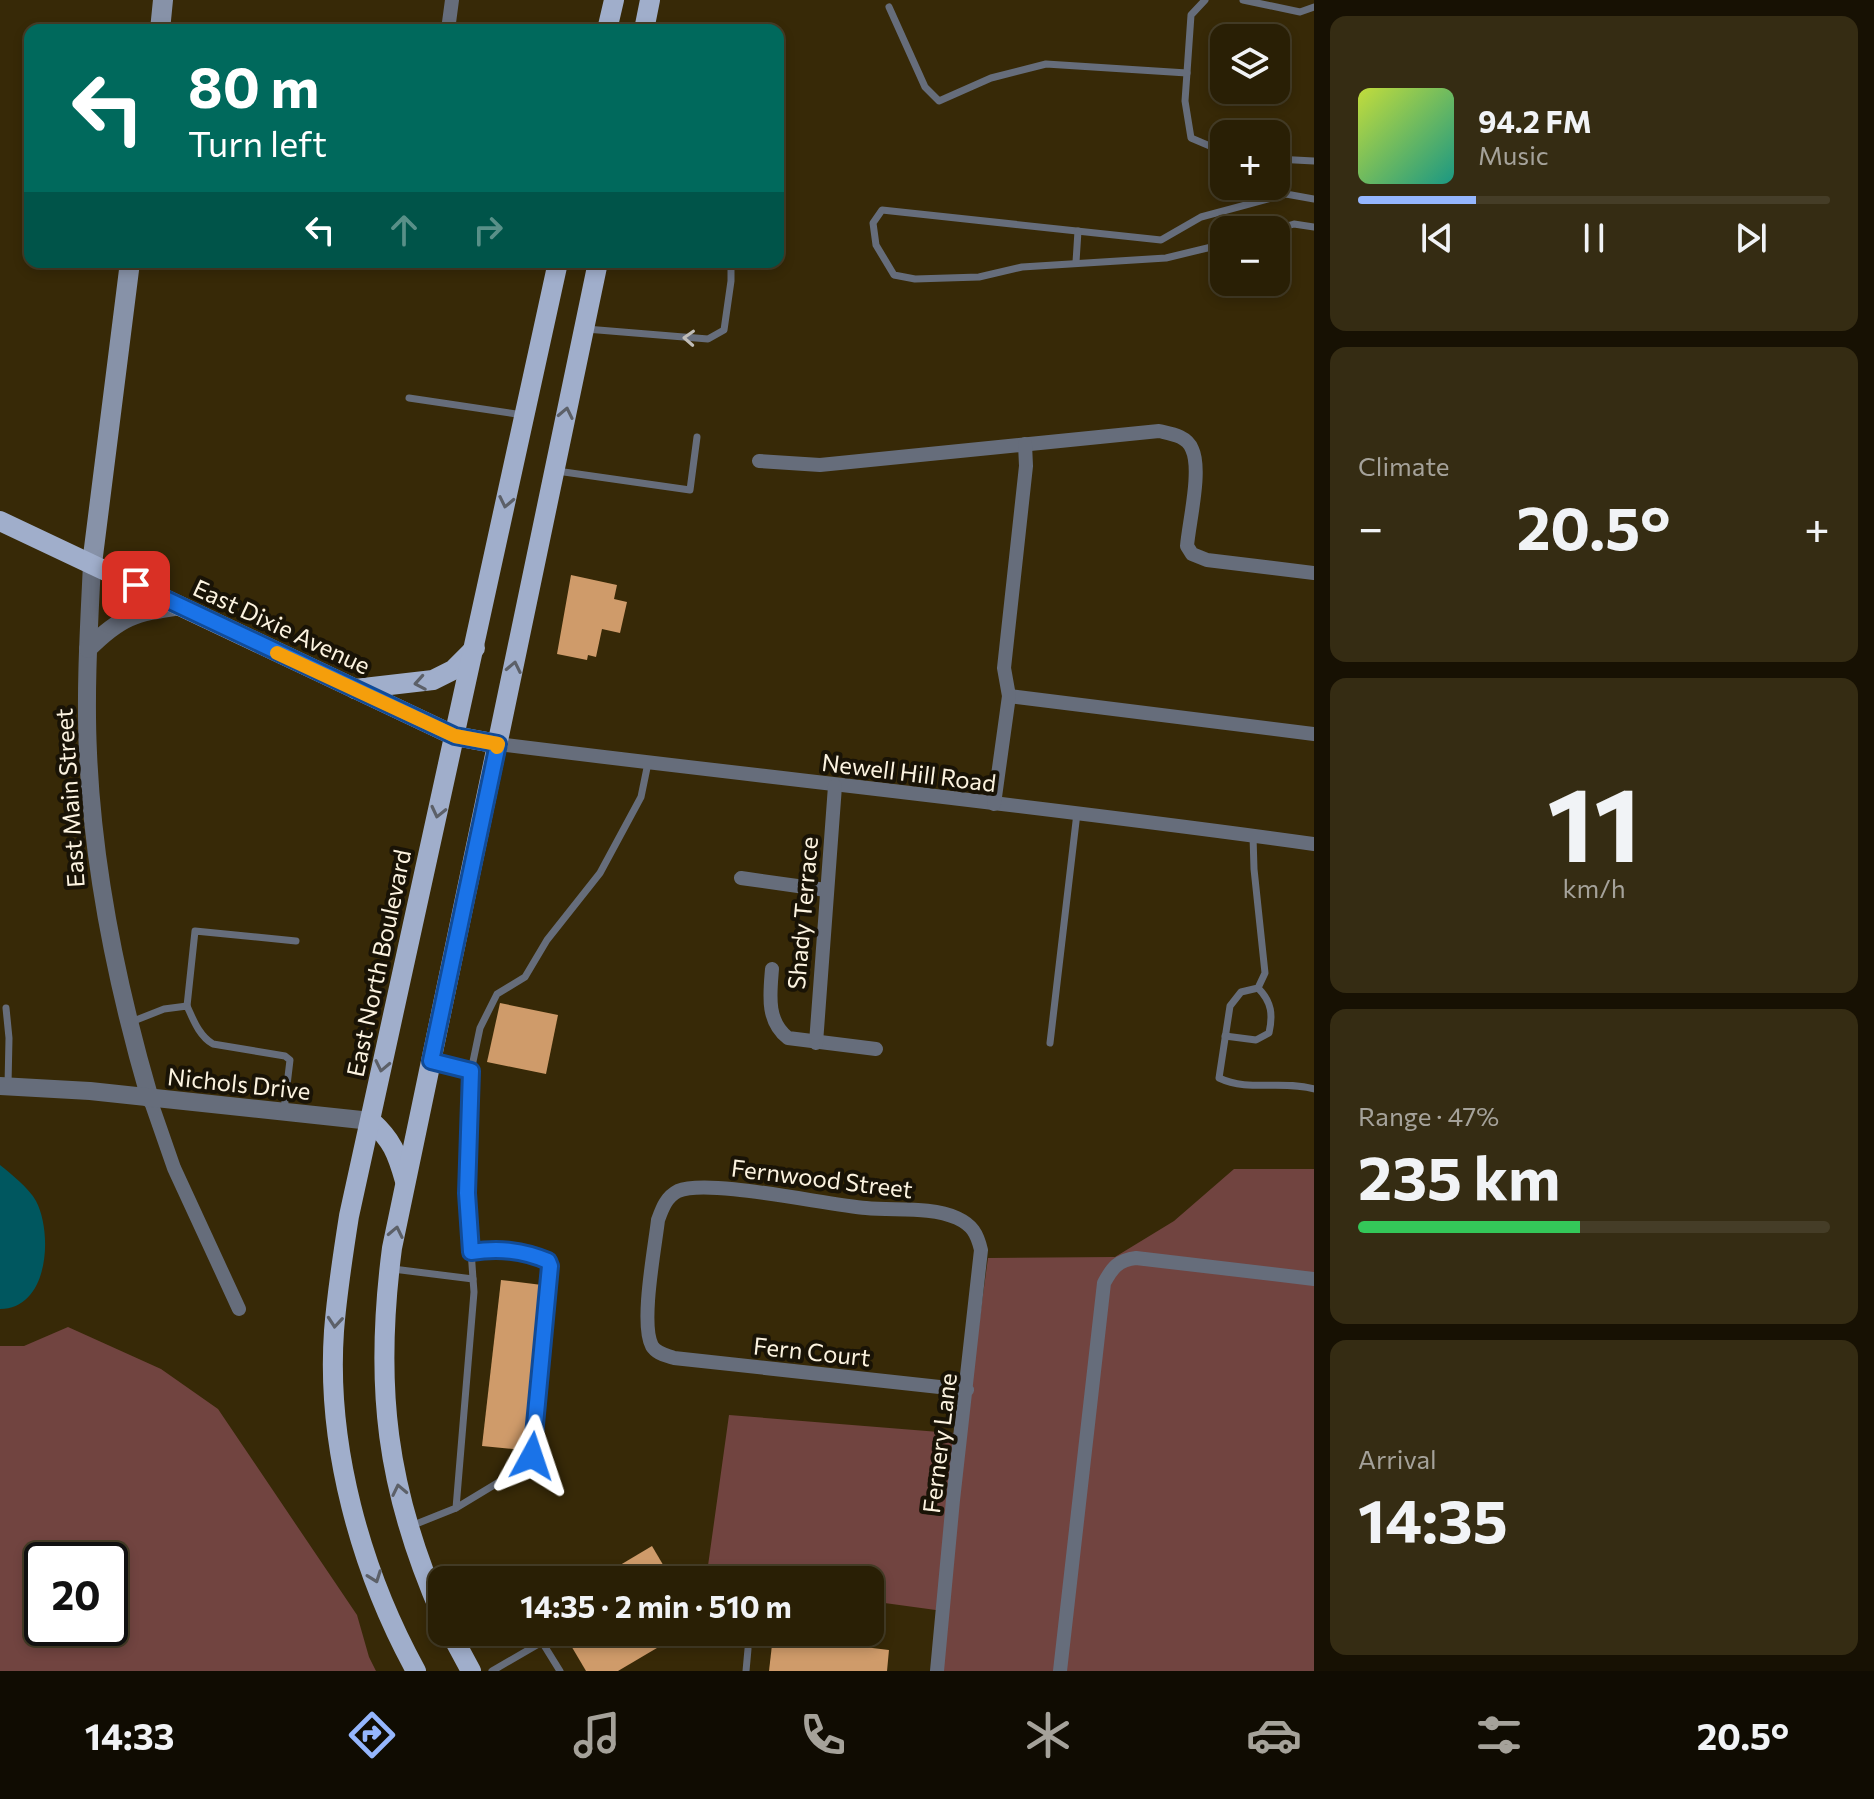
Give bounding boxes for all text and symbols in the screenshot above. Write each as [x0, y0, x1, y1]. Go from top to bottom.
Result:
map controls [1210, 24, 1290, 296]
button: layers [1210, 24, 1290, 104]
text: 80 m [188, 51, 319, 120]
icon: left [56, 56, 160, 160]
text: 94.2 FM [1478, 102, 1592, 139]
text: Turn left [188, 120, 327, 164]
button: + [1210, 120, 1290, 200]
text: Music [1478, 139, 1549, 170]
icon: left [298, 208, 342, 252]
icon: ahead [382, 208, 426, 252]
icon: right [466, 208, 510, 252]
button: − [1210, 216, 1290, 296]
icon: previous [1415, 216, 1459, 260]
icon: pause [1572, 216, 1616, 260]
icon: next [1729, 216, 1773, 260]
one-way arrow [682, 329, 695, 346]
one-way arrow [557, 406, 574, 420]
text: Climate [1358, 450, 1450, 481]
text: 20.5° [1517, 489, 1671, 562]
one-way arrow [498, 495, 515, 509]
text: − [1358, 499, 1383, 553]
text: + [1804, 499, 1830, 553]
pin [102, 551, 170, 619]
icon: arrive [114, 563, 158, 607]
street label: East Dixie Avenue [189, 572, 375, 680]
one-way arrow [505, 661, 522, 675]
one-way arrow [413, 673, 427, 690]
street label: East Main Street [48, 707, 90, 889]
street label: Newell Hill Road [820, 747, 998, 797]
text: 11 [1547, 756, 1641, 883]
one-way arrow [430, 805, 447, 819]
street label: Shady Terrace [781, 835, 823, 991]
street label: East North Boulevard [340, 847, 416, 1079]
text: km/h [1562, 872, 1626, 903]
one-way arrow [374, 1059, 391, 1073]
street label: Nichols Drive [166, 1061, 312, 1105]
text: Range · 47% [1358, 1100, 1499, 1131]
text: 235 km [1358, 1139, 1560, 1212]
street label: Fernwood Street [730, 1152, 915, 1204]
one-way arrow [386, 1225, 403, 1239]
one-way arrow [327, 1316, 344, 1329]
street label: Fern Court [752, 1330, 872, 1372]
street label: Fernery Lane [916, 1371, 962, 1515]
position arrow [490, 1414, 574, 1498]
text: Arrival [1358, 1443, 1437, 1474]
text: 14:35 [1358, 1482, 1508, 1555]
one-way arrow [391, 1483, 408, 1497]
speed limit sign: 20 [24, 1542, 128, 1646]
one-way arrow [365, 1569, 381, 1583]
text: 14:35 · 2 min · 510 m [520, 1587, 792, 1624]
icon: directions [344, 1707, 400, 1763]
icon: music [569, 1707, 625, 1763]
icon: phone [795, 1707, 851, 1763]
icon: climate [1020, 1707, 1076, 1763]
icon: car [1246, 1707, 1302, 1763]
icon: filters [1471, 1707, 1527, 1763]
text: 14:33 [85, 1713, 174, 1757]
text: 20.5° [1697, 1713, 1789, 1757]

